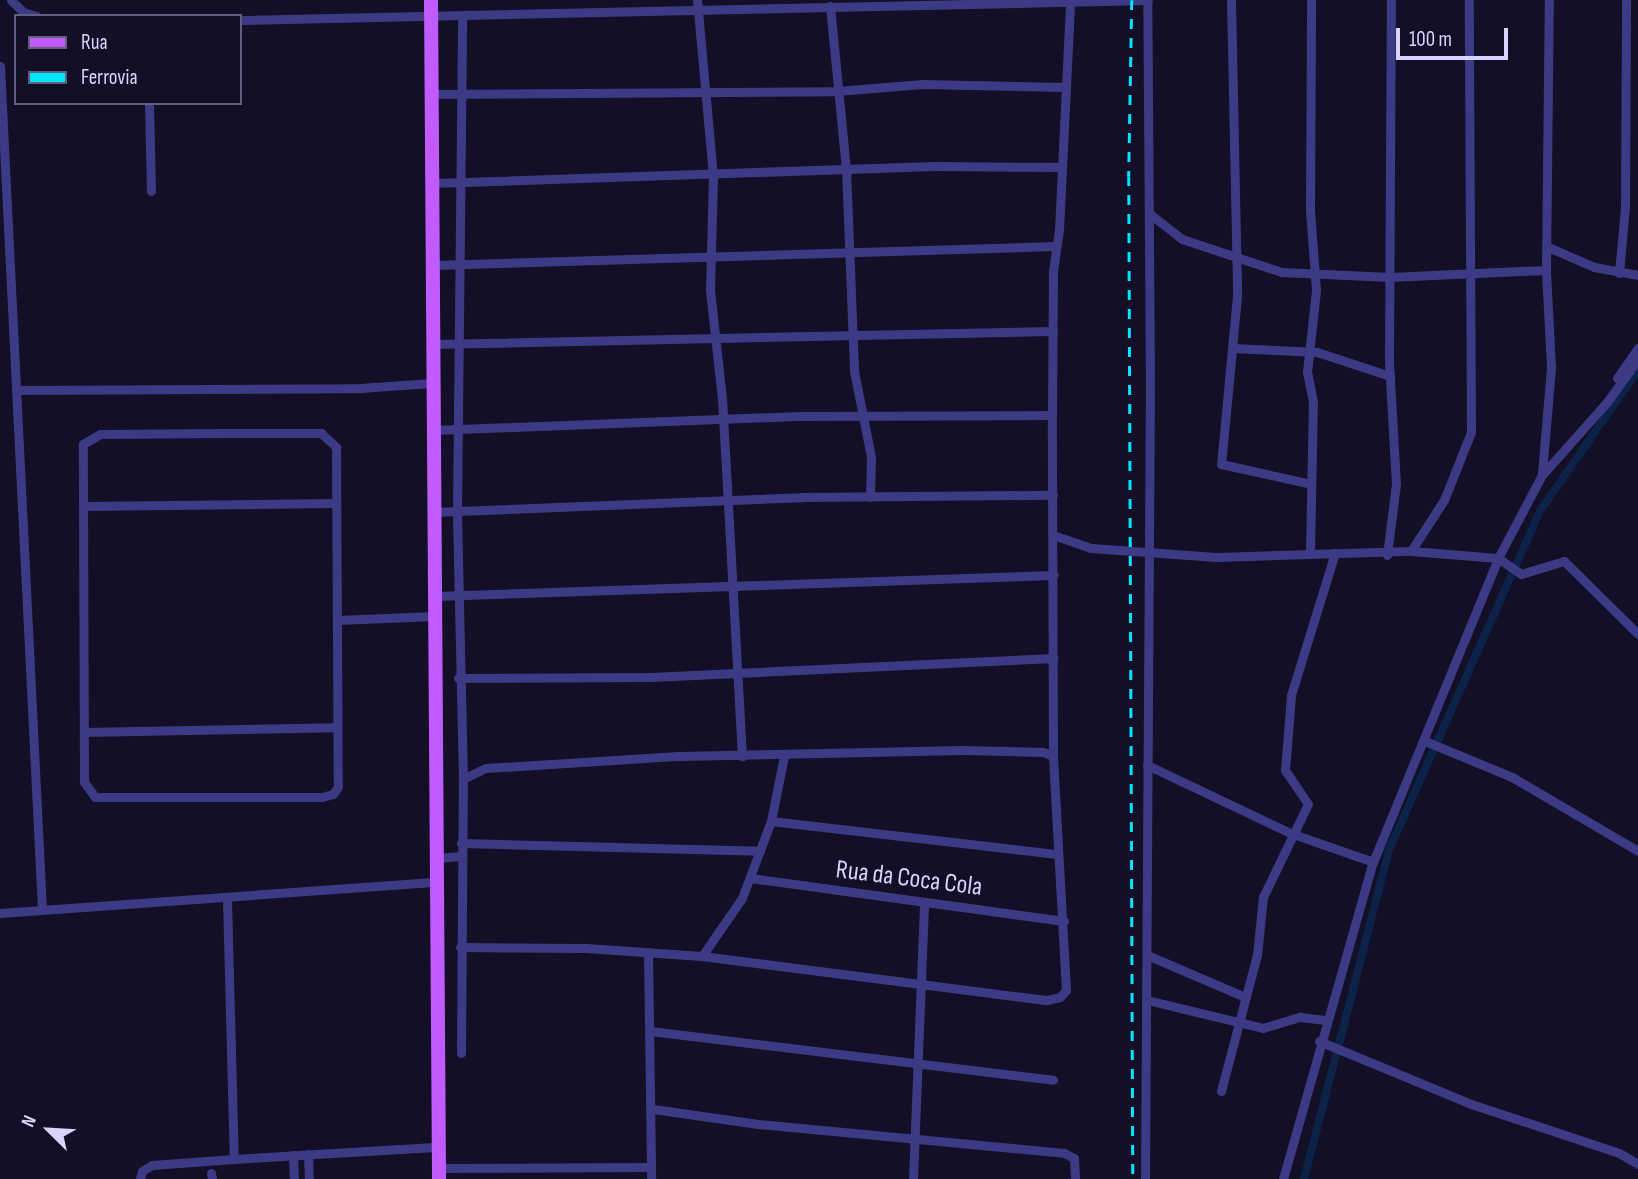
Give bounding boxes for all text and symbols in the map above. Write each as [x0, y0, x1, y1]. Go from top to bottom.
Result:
legend [14, 14, 242, 105]
scale bar [1400, 14, 1512, 58]
text: 100 m [1409, 27, 1452, 52]
text: Rua [81, 30, 108, 55]
text: Ferrovia [81, 65, 138, 90]
street label: Rua da Coca Cola [834, 855, 984, 903]
north arrow [14, 1095, 84, 1165]
text: N [17, 1112, 42, 1131]

